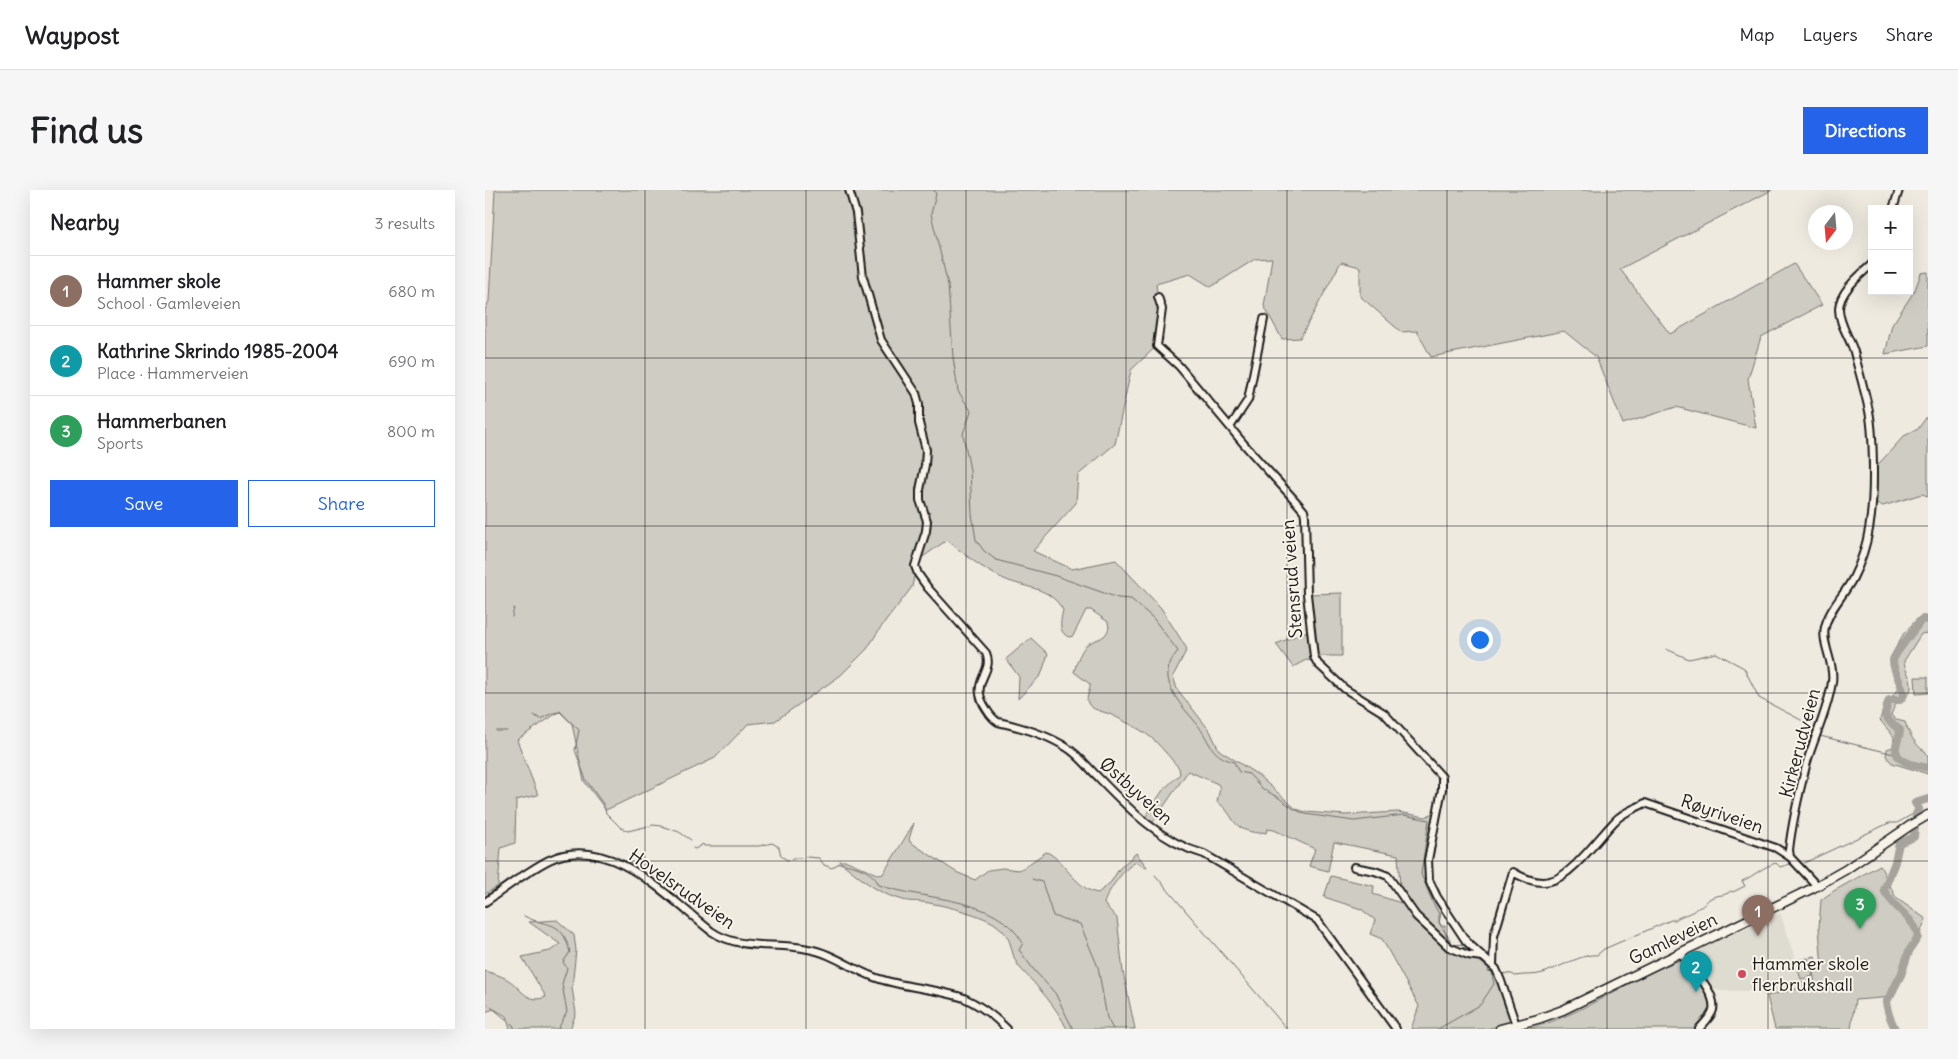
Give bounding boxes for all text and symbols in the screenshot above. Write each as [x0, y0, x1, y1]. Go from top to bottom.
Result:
text: Waypost [25, 20, 119, 50]
text: Map [1739, 23, 1774, 46]
text: Layers [1802, 23, 1858, 46]
text: Share [1886, 23, 1933, 46]
button: Directions [1803, 107, 1928, 154]
text: Find us [30, 108, 143, 152]
north arrow [1808, 205, 1853, 250]
map controls [1868, 205, 1913, 295]
button: + [1868, 205, 1913, 250]
text: Nearby [50, 209, 120, 236]
text: 3 results [375, 213, 435, 233]
button: − [1868, 250, 1913, 295]
text: Hammer skole [97, 269, 221, 293]
text: 1 [63, 281, 69, 301]
text: 680 m [388, 281, 435, 301]
text: School · Gamleveien [97, 293, 241, 313]
text: Kathrine Skrindo 1985-2004 [97, 339, 339, 363]
text: 2 [62, 351, 70, 371]
text: 690 m [388, 351, 435, 371]
text: Place · Hammerveien [97, 363, 249, 383]
text: Hammerbanen [97, 409, 226, 433]
text: 3 [61, 421, 71, 441]
text: 800 m [387, 421, 435, 441]
text: Sports [97, 433, 143, 453]
button: Save [50, 480, 238, 527]
button: Share [248, 480, 435, 527]
street label: Stensrud veien [1276, 519, 1307, 639]
your location [1467, 627, 1493, 653]
street label: Kirkerudveien [1774, 686, 1825, 800]
street label: Østbyveien [1095, 752, 1178, 829]
street label: Røyriveien [1678, 789, 1766, 838]
street label: Hovelsrudveien [625, 843, 740, 934]
pin: 3 [1844, 888, 1876, 929]
pin: 1 [1742, 895, 1774, 936]
street label: Gamleveien [1625, 907, 1721, 970]
pin: 2 [1680, 951, 1712, 992]
place label: Hammer skole flerbrukshall [1752, 952, 1869, 996]
marker: Hammer skole flerbrukshall [1736, 968, 1748, 980]

